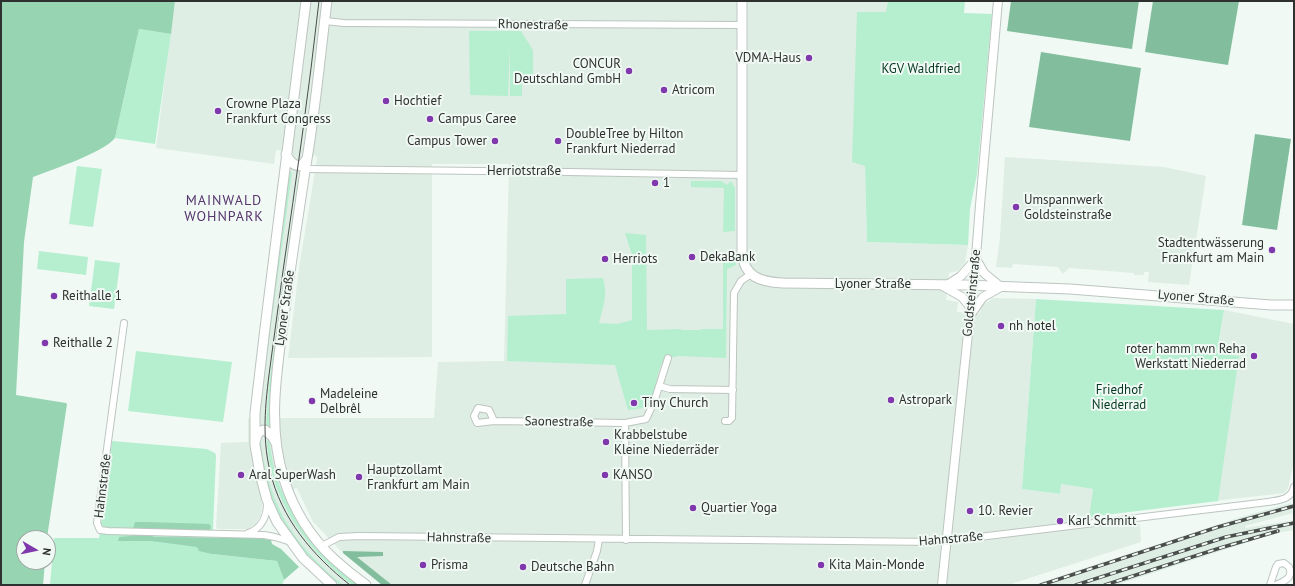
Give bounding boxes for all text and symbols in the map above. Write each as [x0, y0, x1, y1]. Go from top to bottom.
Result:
street label: Rhonestraße [498, 17, 568, 33]
place label: VDMA-Haus [735, 50, 801, 66]
marker: VDMA-Haus [804, 53, 814, 63]
place label: CONCUR Deutschland GmbH [514, 56, 621, 87]
park label: KGV Waldfried [881, 61, 961, 77]
marker: CONCUR Deutschland GmbH [624, 66, 634, 76]
place label: Atricom [672, 82, 715, 98]
marker: Atricom [659, 85, 669, 95]
place label: Hochtief [394, 93, 441, 109]
place label: Crowne Plaza Frankfurt Congress [226, 96, 331, 127]
marker: Hochtief [381, 96, 391, 106]
marker: Crowne Plaza Frankfurt Congress [213, 106, 223, 116]
place label: Campus Caree [438, 111, 516, 127]
marker: Campus Caree [425, 114, 435, 124]
place label: DoubleTree by Hilton Frankfurt Niederrad [566, 126, 683, 157]
place label: Campus Tower [407, 133, 487, 149]
marker: Campus Tower [490, 136, 500, 146]
marker: DoubleTree by Hilton Frankfurt Niederrad [553, 136, 563, 146]
street label: Herriotstraße [487, 163, 561, 179]
place label: 1 [663, 175, 670, 191]
marker: 1 [650, 178, 660, 188]
place label: Umspannwerk Goldsteinstraße [1024, 192, 1112, 223]
district label: MAINWALD WOHNPARK [184, 193, 264, 226]
marker: Umspannwerk Goldsteinstraße [1011, 202, 1021, 212]
place label: Stadtentwässerung Frankfurt am Main [1158, 235, 1264, 266]
marker: Stadtentwässerung Frankfurt am Main [1267, 245, 1277, 255]
place label: DekaBank [700, 249, 755, 265]
street label: Goldsteinstraße [960, 249, 984, 337]
place label: Herriots [613, 251, 658, 267]
marker: DekaBank [687, 252, 697, 262]
marker: Herriots [600, 254, 610, 264]
street label: Lyoner Straße [272, 269, 298, 347]
street label: Lyoner Straße [835, 276, 911, 292]
street label: Lyoner Straße [1157, 287, 1235, 309]
place label: Reithalle 1 [62, 288, 122, 304]
marker: Reithalle 1 [49, 291, 59, 301]
place label: nh hotel [1009, 318, 1055, 334]
marker: nh hotel [996, 321, 1006, 331]
place label: Reithalle 2 [53, 335, 113, 351]
marker: Reithalle 2 [40, 338, 50, 348]
place label: roter hamm rwn Reha Werkstatt Niederrad [1126, 341, 1246, 372]
marker: roter hamm rwn Reha Werkstatt Niederrad [1249, 351, 1259, 361]
park label: Friedhof Niederrad [1092, 382, 1146, 413]
place label: Madeleine Delbrêl [320, 386, 378, 417]
place label: Astropark [899, 392, 952, 408]
place label: Tiny Church [642, 395, 708, 411]
marker: Astropark [886, 395, 896, 405]
marker: Madeleine Delbrêl [307, 396, 317, 406]
marker: Tiny Church [629, 398, 639, 408]
street label: Saonestraße [524, 414, 594, 430]
place label: Krabbelstube Kleine Niederräder [614, 427, 719, 458]
marker: Krabbelstube Kleine Niederräder [601, 437, 611, 447]
street label: Hahnstraße [91, 453, 115, 519]
place label: Hauptzollamt Frankfurt am Main [367, 462, 470, 493]
place label: Aral SuperWash [249, 467, 336, 483]
place label: KANSO [613, 467, 653, 483]
marker: Aral SuperWash [236, 470, 246, 480]
marker: KANSO [600, 470, 610, 480]
marker: Hauptzollamt Frankfurt am Main [354, 472, 364, 482]
place label: Quartier Yoga [701, 500, 777, 516]
marker: Quartier Yoga [688, 503, 698, 513]
place label: 10. Revier [978, 503, 1033, 519]
marker: 10. Revier [965, 506, 975, 516]
place label: Karl Schmitt [1068, 513, 1136, 529]
marker: Karl Schmitt [1055, 516, 1065, 526]
street label: Hahnstraße [918, 528, 984, 550]
north arrow [16, 530, 56, 570]
street label: Hahnstraße [427, 530, 491, 546]
text: N [39, 547, 54, 556]
place label: Prisma [431, 557, 468, 573]
place label: Kita Main-Monde [829, 557, 925, 573]
place label: Deutsche Bahn [531, 559, 614, 575]
marker: Prisma [418, 560, 428, 570]
marker: Kita Main-Monde [816, 560, 826, 570]
marker: Deutsche Bahn [518, 562, 528, 572]

